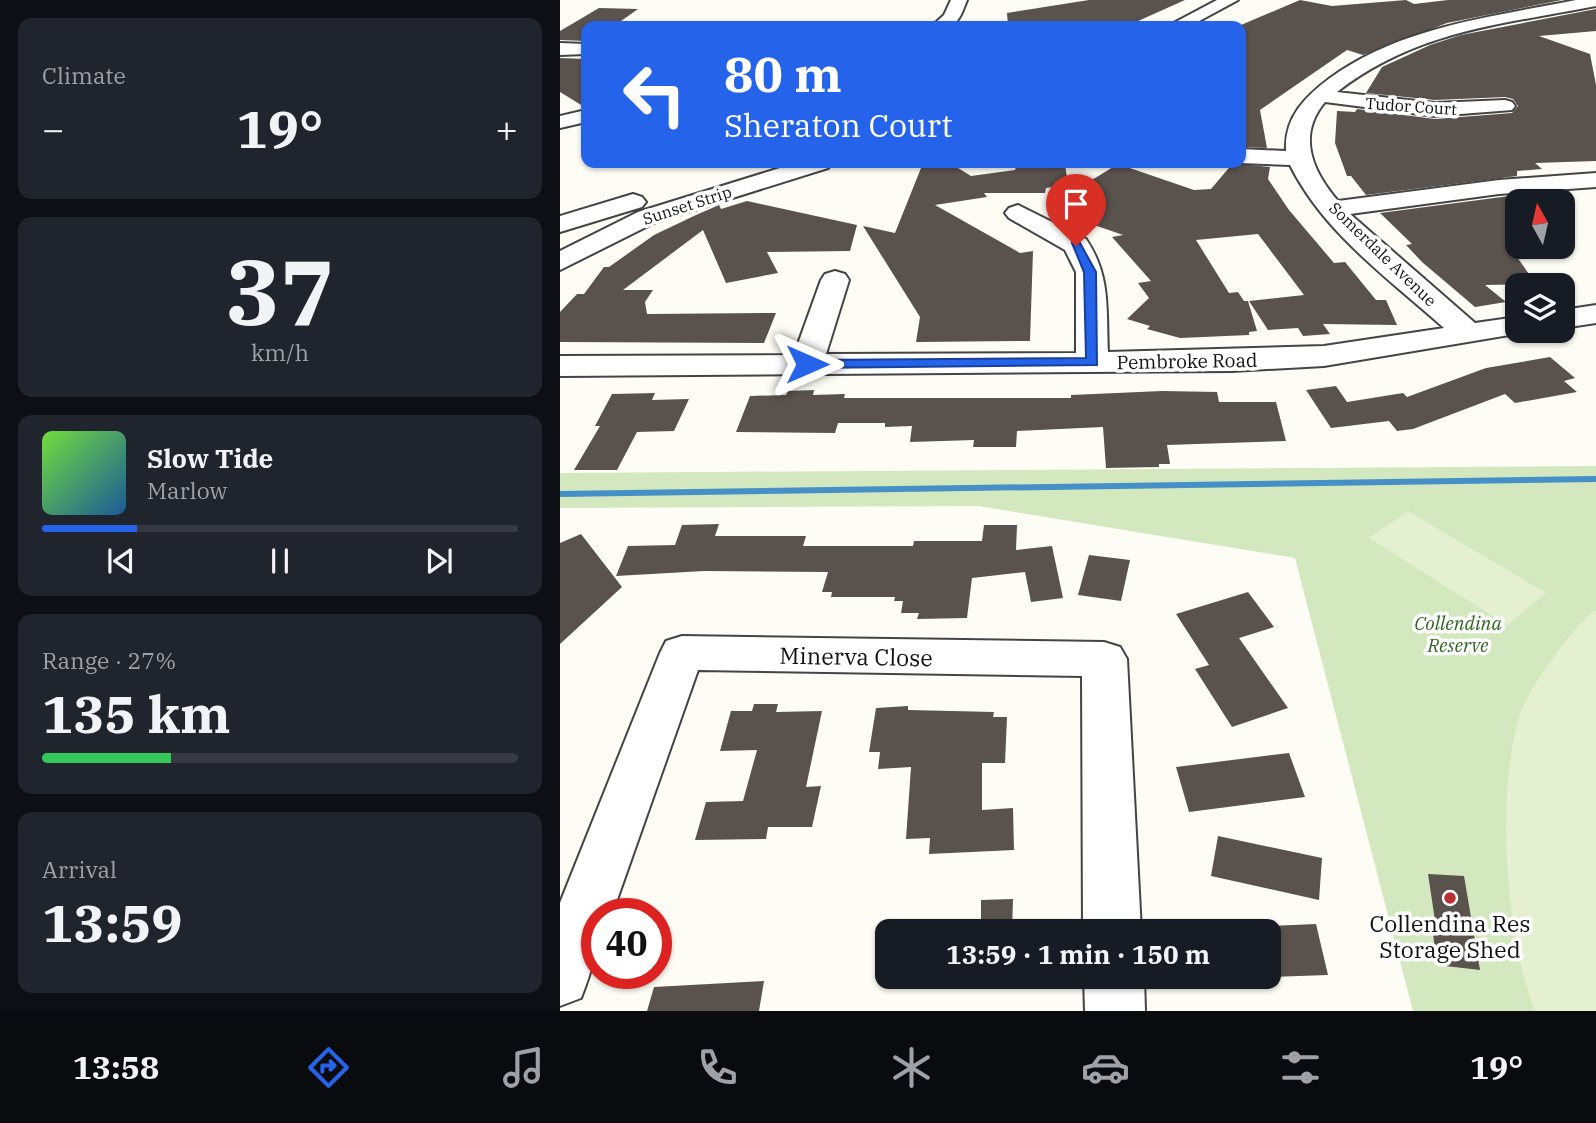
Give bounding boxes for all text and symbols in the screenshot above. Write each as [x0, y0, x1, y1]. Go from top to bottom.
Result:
text: 80 m [724, 42, 842, 105]
icon: left [609, 49, 700, 140]
text: Climate [42, 60, 126, 90]
street label: Tudor Court [1365, 93, 1458, 119]
text: 19° [237, 95, 323, 162]
text: − [42, 104, 65, 153]
text: + [495, 104, 518, 153]
text: Sheraton Court [724, 104, 953, 146]
pin [1046, 174, 1106, 246]
street label: Sunset Strip [640, 181, 734, 229]
icon: arrive [1057, 185, 1095, 223]
north arrow [1505, 189, 1575, 259]
map controls [1505, 189, 1575, 343]
street label: Somerdale Avenue [1325, 198, 1441, 310]
text: 37 [225, 232, 335, 350]
button: layers [1505, 273, 1575, 343]
position arrow [770, 327, 844, 401]
text: km/h [251, 337, 309, 367]
street label: Pembroke Road [1116, 348, 1258, 374]
text: Slow Tide [147, 441, 273, 475]
text: Marlow [147, 475, 227, 505]
icon: previous [102, 542, 140, 580]
icon: pause [261, 542, 299, 580]
icon: next [420, 542, 458, 580]
park label: Collendina Reserve [1414, 611, 1502, 657]
street label: Minerva Close [779, 640, 933, 672]
text: Range · 27% [42, 645, 176, 675]
text: 135 km [42, 680, 231, 747]
text: Arrival [42, 854, 117, 884]
text: 13:59 [42, 889, 183, 956]
marker: Collendina Res Storage Shed [1442, 890, 1458, 906]
speed limit sign: 40 [581, 898, 672, 989]
place label: Collendina Res Storage Shed [1370, 908, 1530, 964]
text: 13:59 · 1 min · 150 m [946, 937, 1210, 971]
icon: directions [304, 1043, 353, 1092]
icon: music [499, 1043, 548, 1092]
icon: phone [693, 1043, 742, 1092]
icon: climate [887, 1043, 936, 1092]
icon: car [1081, 1043, 1130, 1092]
icon: filters [1276, 1043, 1325, 1092]
text: 13:58 [73, 1046, 159, 1088]
text: 19° [1470, 1046, 1523, 1088]

